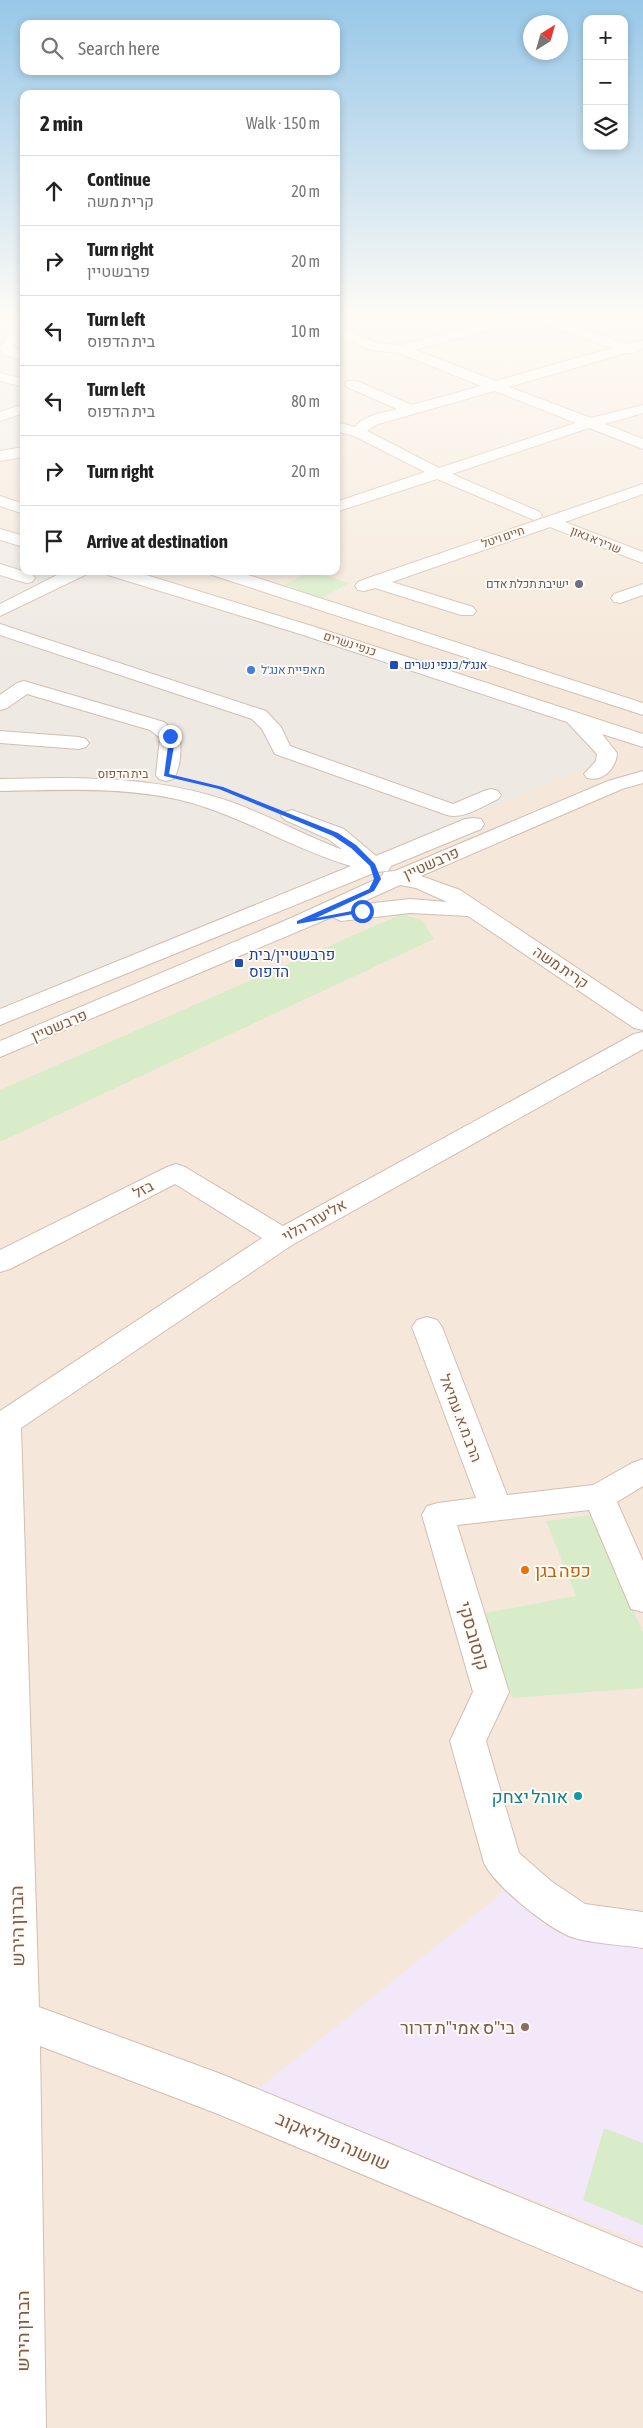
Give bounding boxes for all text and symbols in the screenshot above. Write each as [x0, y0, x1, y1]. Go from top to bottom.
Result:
north arrow [523, 15, 568, 60]
map controls [583, 15, 628, 150]
button: + [583, 15, 628, 60]
search box [20, 20, 340, 75]
icon: search [38, 34, 66, 62]
text: Search here [78, 37, 160, 59]
button: − [583, 60, 628, 105]
button: layers [583, 105, 628, 150]
text: 2 min [40, 111, 83, 135]
text: Walk · 150 m [246, 114, 320, 132]
text: Continue [87, 168, 151, 190]
icon: ahead [40, 177, 68, 205]
text: 20 m [291, 182, 320, 200]
text: קרית משה [87, 192, 154, 210]
text: Turn right [87, 238, 154, 260]
icon: right [40, 247, 68, 275]
text: 20 m [291, 252, 320, 270]
text: פרבשטיין [87, 262, 150, 280]
text: Turn left [87, 308, 145, 330]
icon: left [40, 317, 68, 345]
text: 10 m [291, 322, 320, 340]
text: בית הדפוס [87, 332, 155, 350]
text: Turn left [87, 378, 145, 400]
icon: left [40, 387, 68, 415]
text: 80 m [291, 392, 320, 410]
text: בית הדפוס [87, 402, 155, 420]
icon: right [40, 457, 68, 485]
text: Turn right [87, 460, 154, 482]
text: 20 m [291, 462, 320, 480]
street label: חיים ויטל [480, 523, 526, 551]
street label: שרירא גאון [569, 523, 623, 557]
icon: arrive [40, 527, 68, 555]
text: Arrive at destination [87, 530, 228, 552]
place label: ישיבת תכלת אדם [486, 577, 569, 591]
marker: ישיבת תכלת אדם [573, 578, 585, 590]
street label: כנפי נשרים [322, 629, 378, 659]
place label: אנג׳ל/כנפי נשרים [404, 658, 488, 672]
marker: אנג׳ל/כנפי נשרים [388, 659, 400, 671]
place label: מאפיית אנג'ל [261, 663, 325, 677]
marker: מאפיית אנג'ל [245, 664, 257, 676]
route end [159, 725, 182, 748]
street label: בית הדפוס [97, 767, 149, 781]
street label: פרבשטיין [401, 843, 461, 883]
route start [351, 900, 374, 923]
street label: קרית משה [530, 942, 592, 992]
place label: פרבשטיין/בית הדפוס [249, 946, 335, 980]
marker: פרבשטיין/בית הדפוס [233, 957, 245, 969]
street label: פרבשטיין [28, 1006, 90, 1044]
street label: בזל [130, 1177, 156, 1201]
street label: אליעזר הלוי [279, 1195, 349, 1245]
street label: הרב מ.א. עמיאל [436, 1372, 486, 1464]
place label: כפה בגן [535, 1560, 591, 1581]
marker: כפה בגן [519, 1564, 531, 1576]
street label: קוסובסקי [454, 1599, 494, 1673]
place label: אוהל יצחק [491, 1786, 568, 1807]
marker: אוהל יצחק [572, 1790, 584, 1802]
street label: הברון הירש [6, 1885, 28, 1967]
place label: בי"ס אמי"ת דרור [400, 2017, 516, 2038]
marker: בי"ס אמי"ת דרור [519, 2021, 531, 2033]
street label: שושנה פוליאקוב [273, 2107, 393, 2175]
street label: הברון הירש [12, 2291, 33, 2372]

